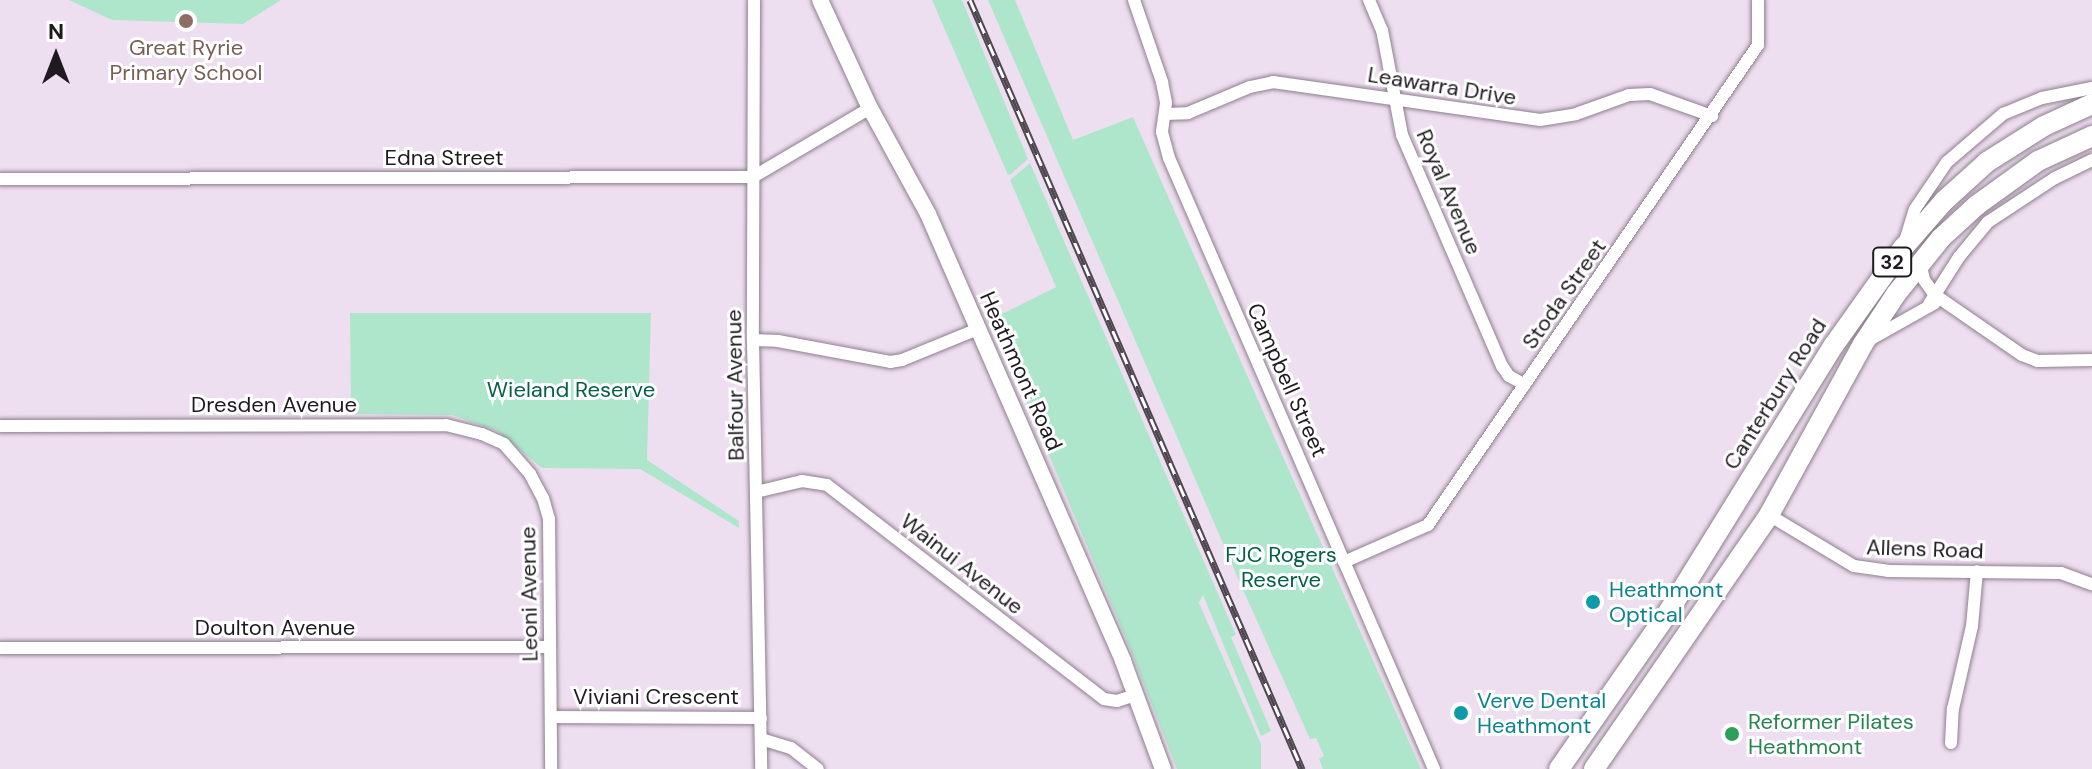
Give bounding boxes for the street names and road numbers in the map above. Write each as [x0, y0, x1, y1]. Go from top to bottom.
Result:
street label: Leawarra Drive [1366, 61, 1518, 111]
street label: Royal Avenue [1411, 125, 1487, 259]
street label: Edna Street [384, 145, 504, 171]
street label: Stoda Street [1516, 234, 1612, 354]
road number: 32 [1872, 246, 1912, 278]
street label: Heathmont Road [974, 287, 1068, 455]
street label: Campbell Street [1241, 299, 1333, 461]
street label: Balfour Avenue [720, 309, 750, 461]
street label: Canterbury Road [1718, 314, 1832, 474]
street label: Dresden Avenue [191, 392, 357, 418]
street label: Wainui Avenue [895, 508, 1029, 620]
street label: Leoni Avenue [515, 526, 543, 662]
street label: Allens Road [1866, 534, 1984, 564]
street label: Doulton Avenue [195, 615, 355, 641]
street label: Viviani Crescent [573, 684, 739, 710]

